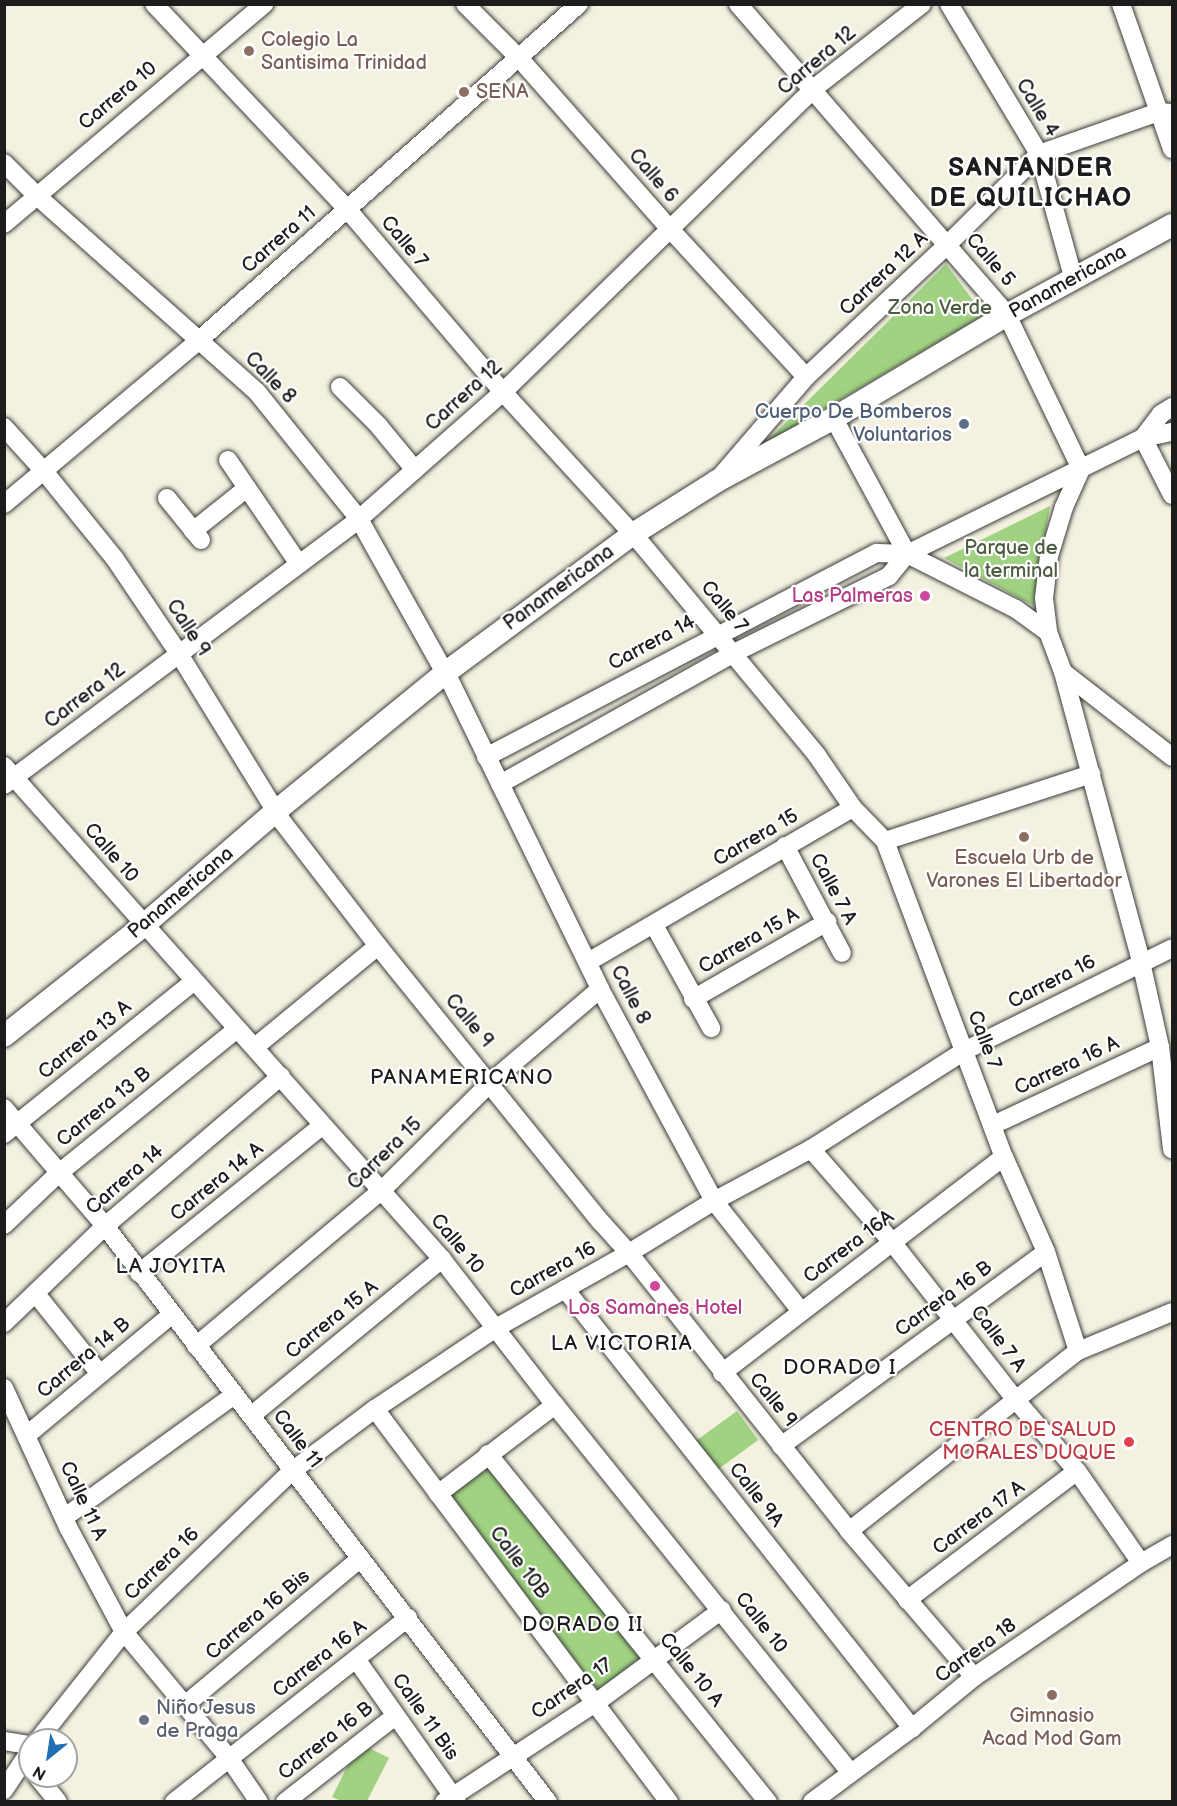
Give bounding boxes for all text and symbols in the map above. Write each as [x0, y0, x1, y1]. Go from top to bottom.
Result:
street label: Carrera 12 [773, 21, 861, 101]
place label: Colegio La Santisima Trinidad [261, 28, 427, 75]
marker: Colegio La Santisima Trinidad [242, 44, 256, 58]
street label: Carrera 10 [74, 56, 162, 136]
street label: Calle 4 [1010, 74, 1064, 142]
place label: SENA [476, 80, 529, 104]
marker: SENA [457, 85, 471, 99]
street label: Calle 6 [623, 144, 683, 208]
district label: SANTANDER DE QUILICHAO [929, 153, 1133, 214]
street label: Carrera 11 [237, 201, 321, 279]
street label: Calle 7 [375, 211, 433, 273]
street label: Carrera 12 A [835, 227, 933, 321]
street label: Calle 5 [960, 228, 1020, 292]
street label: Panamericana [1005, 240, 1131, 324]
park label: Zona Verde [888, 296, 992, 320]
street label: Calle 8 [239, 347, 301, 409]
street label: Carrera 12 [421, 355, 507, 437]
place label: Cuerpo De Bomberos Voluntarios [755, 400, 952, 447]
marker: Cuerpo De Bomberos Voluntarios [957, 417, 971, 431]
park label: Parque de la terminal [964, 536, 1058, 583]
street label: Panamericana [499, 540, 619, 636]
street label: Calle 7 [695, 576, 753, 638]
place label: Las Palmeras [791, 584, 913, 608]
marker: Las Palmeras [918, 589, 932, 603]
street label: Calle 9 [161, 595, 215, 661]
street label: Carrera 14 [604, 610, 700, 676]
street label: Carrera 12 [40, 658, 130, 734]
street label: Carrera 15 [709, 804, 803, 872]
street label: Calle 10 [79, 818, 143, 888]
marker: Escuela Urb de Varones El Libertador [1017, 830, 1031, 844]
street label: Panamericana [123, 842, 239, 944]
place label: Escuela Urb de Varones El Libertador [926, 846, 1122, 893]
street label: Calle 7 A [804, 848, 862, 930]
street label: Carrera 15 A [695, 903, 803, 979]
street label: Carrera 16 [1004, 950, 1100, 1014]
street label: Calle 8 [605, 961, 655, 1029]
street label: Calle 9 [440, 989, 498, 1053]
street label: Carrera 13 A [34, 995, 136, 1085]
street label: Calle 7 [962, 1007, 1006, 1073]
street label: Carrera 16 A [1011, 1031, 1123, 1101]
street label: Carrera 13 B [52, 1062, 156, 1152]
district label: PANAMERICANO [370, 1065, 554, 1091]
street label: Carrera 15 [343, 1113, 427, 1195]
street label: Carrera 14 A [166, 1137, 268, 1227]
street label: Carrera 14 [81, 1140, 169, 1220]
street label: Carrera 16A [799, 1205, 899, 1289]
street label: Calle 10 [425, 1209, 489, 1279]
street label: Carrera 16 [506, 1236, 600, 1304]
district label: LA JOYITA [115, 1254, 227, 1280]
street label: Carrera 16 B [891, 1256, 997, 1342]
street label: Carrera 15 A [281, 1275, 383, 1365]
marker: Los Samanes Hotel [648, 1279, 662, 1293]
place label: Los Samanes Hotel [568, 1296, 742, 1320]
street label: Calle 7 A [965, 1300, 1031, 1378]
street label: Carrera 14 B [33, 1312, 135, 1404]
district label: LA VICTORIA [550, 1331, 694, 1357]
district label: DORADO I [783, 1355, 897, 1381]
street label: Calle 9 [744, 1368, 802, 1432]
street label: Calle 11 [267, 1405, 327, 1473]
place label: CENTRO DE SALUD MORALES DUQUE [928, 1418, 1116, 1465]
marker: CENTRO DE SALUD MORALES DUQUE [1120, 1433, 1138, 1451]
street label: Calle 11 A [54, 1458, 112, 1544]
street label: Calle 9A [723, 1458, 789, 1532]
street label: Carrera 17 A [928, 1475, 1030, 1561]
street label: Carrera 16 [120, 1522, 204, 1606]
street label: Calle 10B [484, 1522, 554, 1604]
street label: Carrera 16 Bis [201, 1564, 315, 1666]
street label: Calle 10 [730, 1588, 792, 1658]
district label: DORADO II [522, 1612, 644, 1638]
street label: Carrera 18 [931, 1614, 1021, 1688]
street label: Carrera 16 A [268, 1615, 372, 1703]
street label: Calle 10 A [654, 1628, 728, 1712]
street label: Carrera 17 [527, 1653, 617, 1725]
street label: Calle 11 Bis [386, 1669, 464, 1765]
marker: Gimnasio Acad Mod Gam [1045, 1688, 1059, 1702]
place label: Niño Jesus de Praga [156, 1696, 257, 1743]
street label: Carrera 16 B [274, 1696, 378, 1786]
place label: Gimnasio Acad Mod Gam [983, 1704, 1121, 1751]
marker: Niño Jesus de Praga [137, 1713, 151, 1727]
north arrow [18, 1728, 78, 1788]
text: N [30, 1761, 50, 1784]

